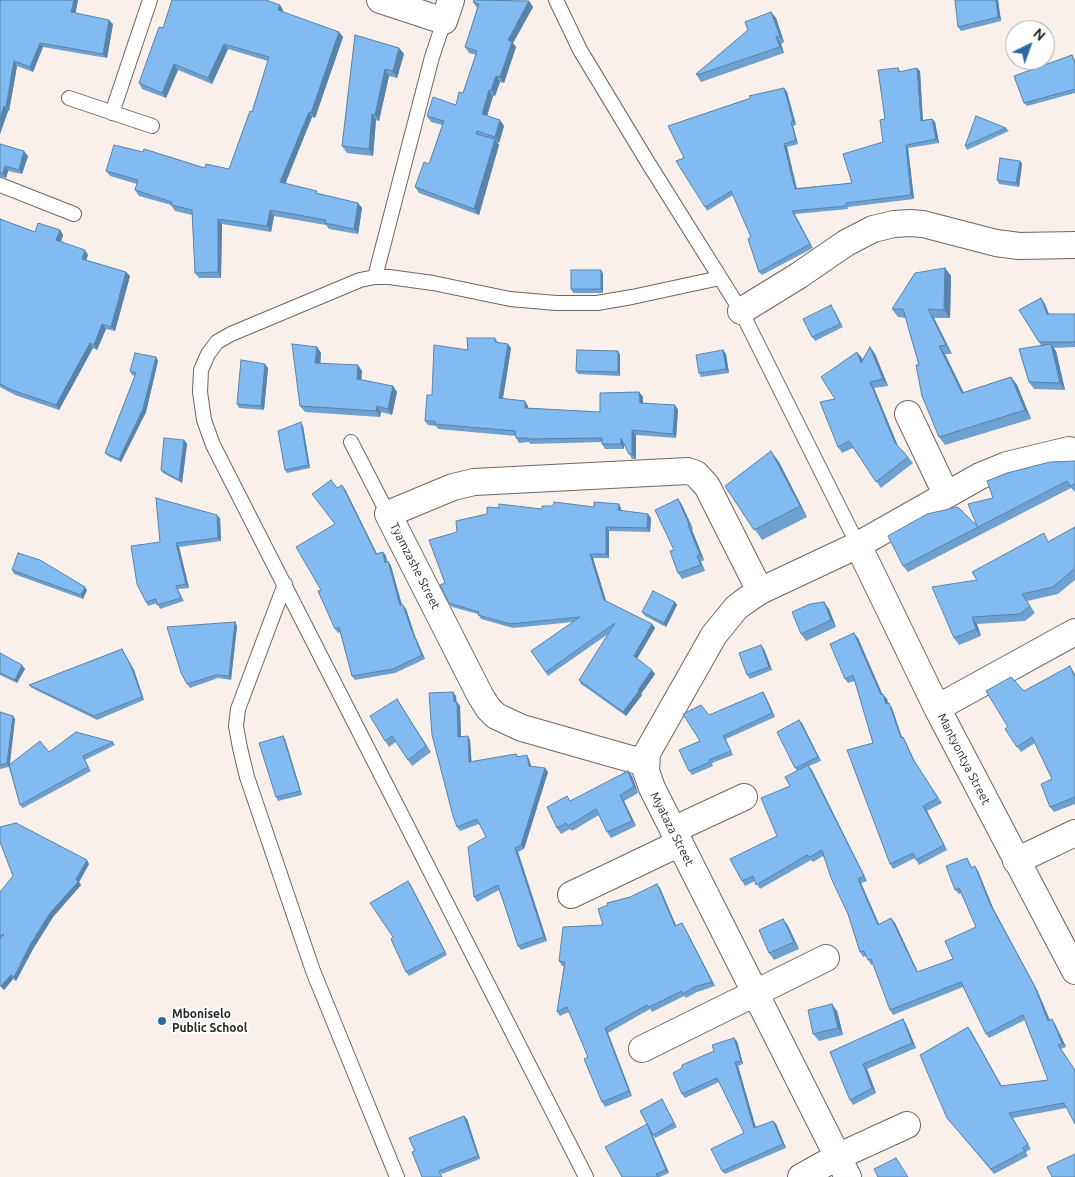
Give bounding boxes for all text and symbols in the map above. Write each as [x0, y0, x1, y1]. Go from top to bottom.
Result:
north arrow [1005, 20, 1055, 70]
text: N [1030, 25, 1049, 44]
street label: Tyamzashe Street [387, 520, 443, 612]
street label: Mantyontya Street [935, 711, 993, 807]
street label: Myataza Street [647, 790, 697, 868]
place label: Mboniselo Public School [172, 1007, 247, 1035]
marker: Mboniselo Public School [156, 1015, 168, 1027]

